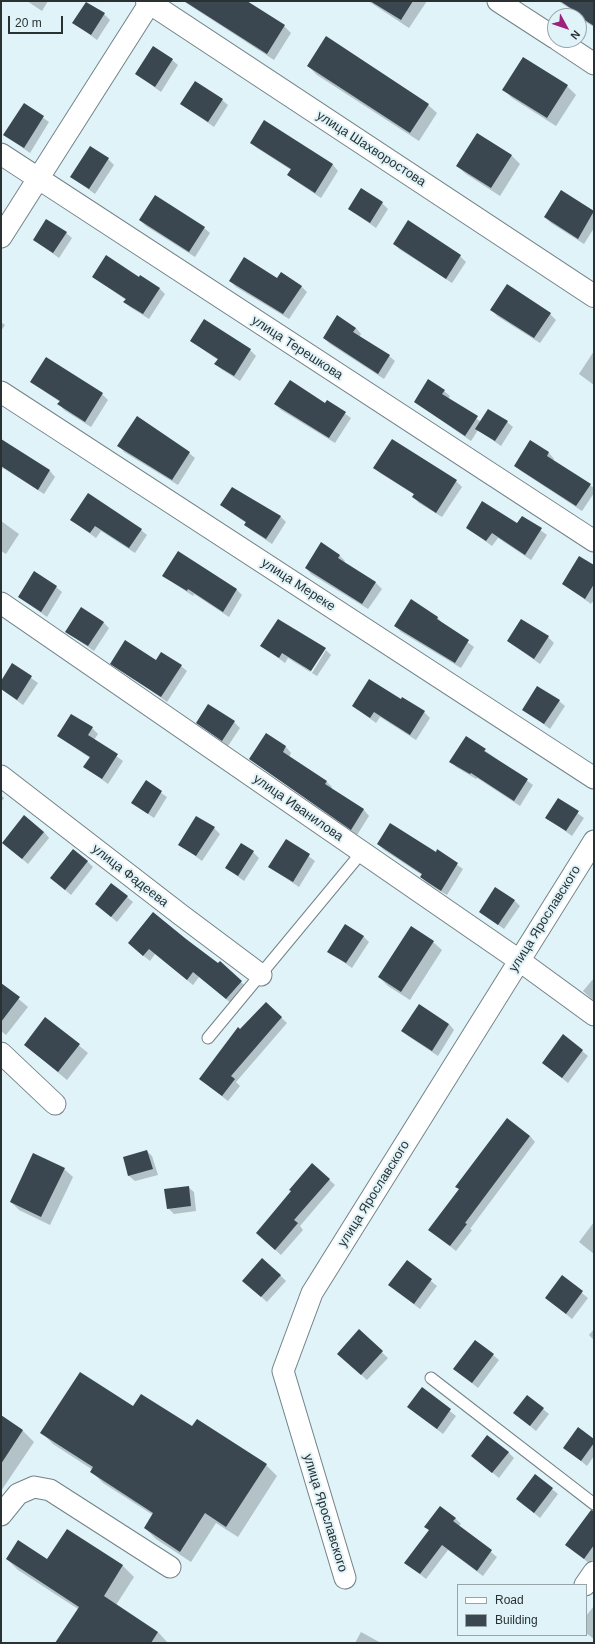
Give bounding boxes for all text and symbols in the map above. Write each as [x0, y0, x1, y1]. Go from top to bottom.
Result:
scale bar [10, 8, 65, 34]
north arrow [547, 8, 587, 48]
text: 20 m [15, 16, 42, 30]
text: N [568, 28, 583, 42]
street label: улица Шахворостова [314, 108, 428, 190]
street label: улица Терешкова [248, 313, 346, 383]
street label: улица Мереке [258, 555, 338, 615]
street label: улица Иванилова [250, 771, 346, 845]
street label: улица Фадеева [89, 841, 171, 911]
street label: улица Ярославского [506, 863, 584, 975]
street label: улица Ярославского [335, 1138, 413, 1250]
street label: улица Ярославского [300, 1452, 350, 1574]
legend [457, 1584, 587, 1636]
text: Road [495, 1593, 524, 1607]
text: Building [495, 1613, 538, 1627]

